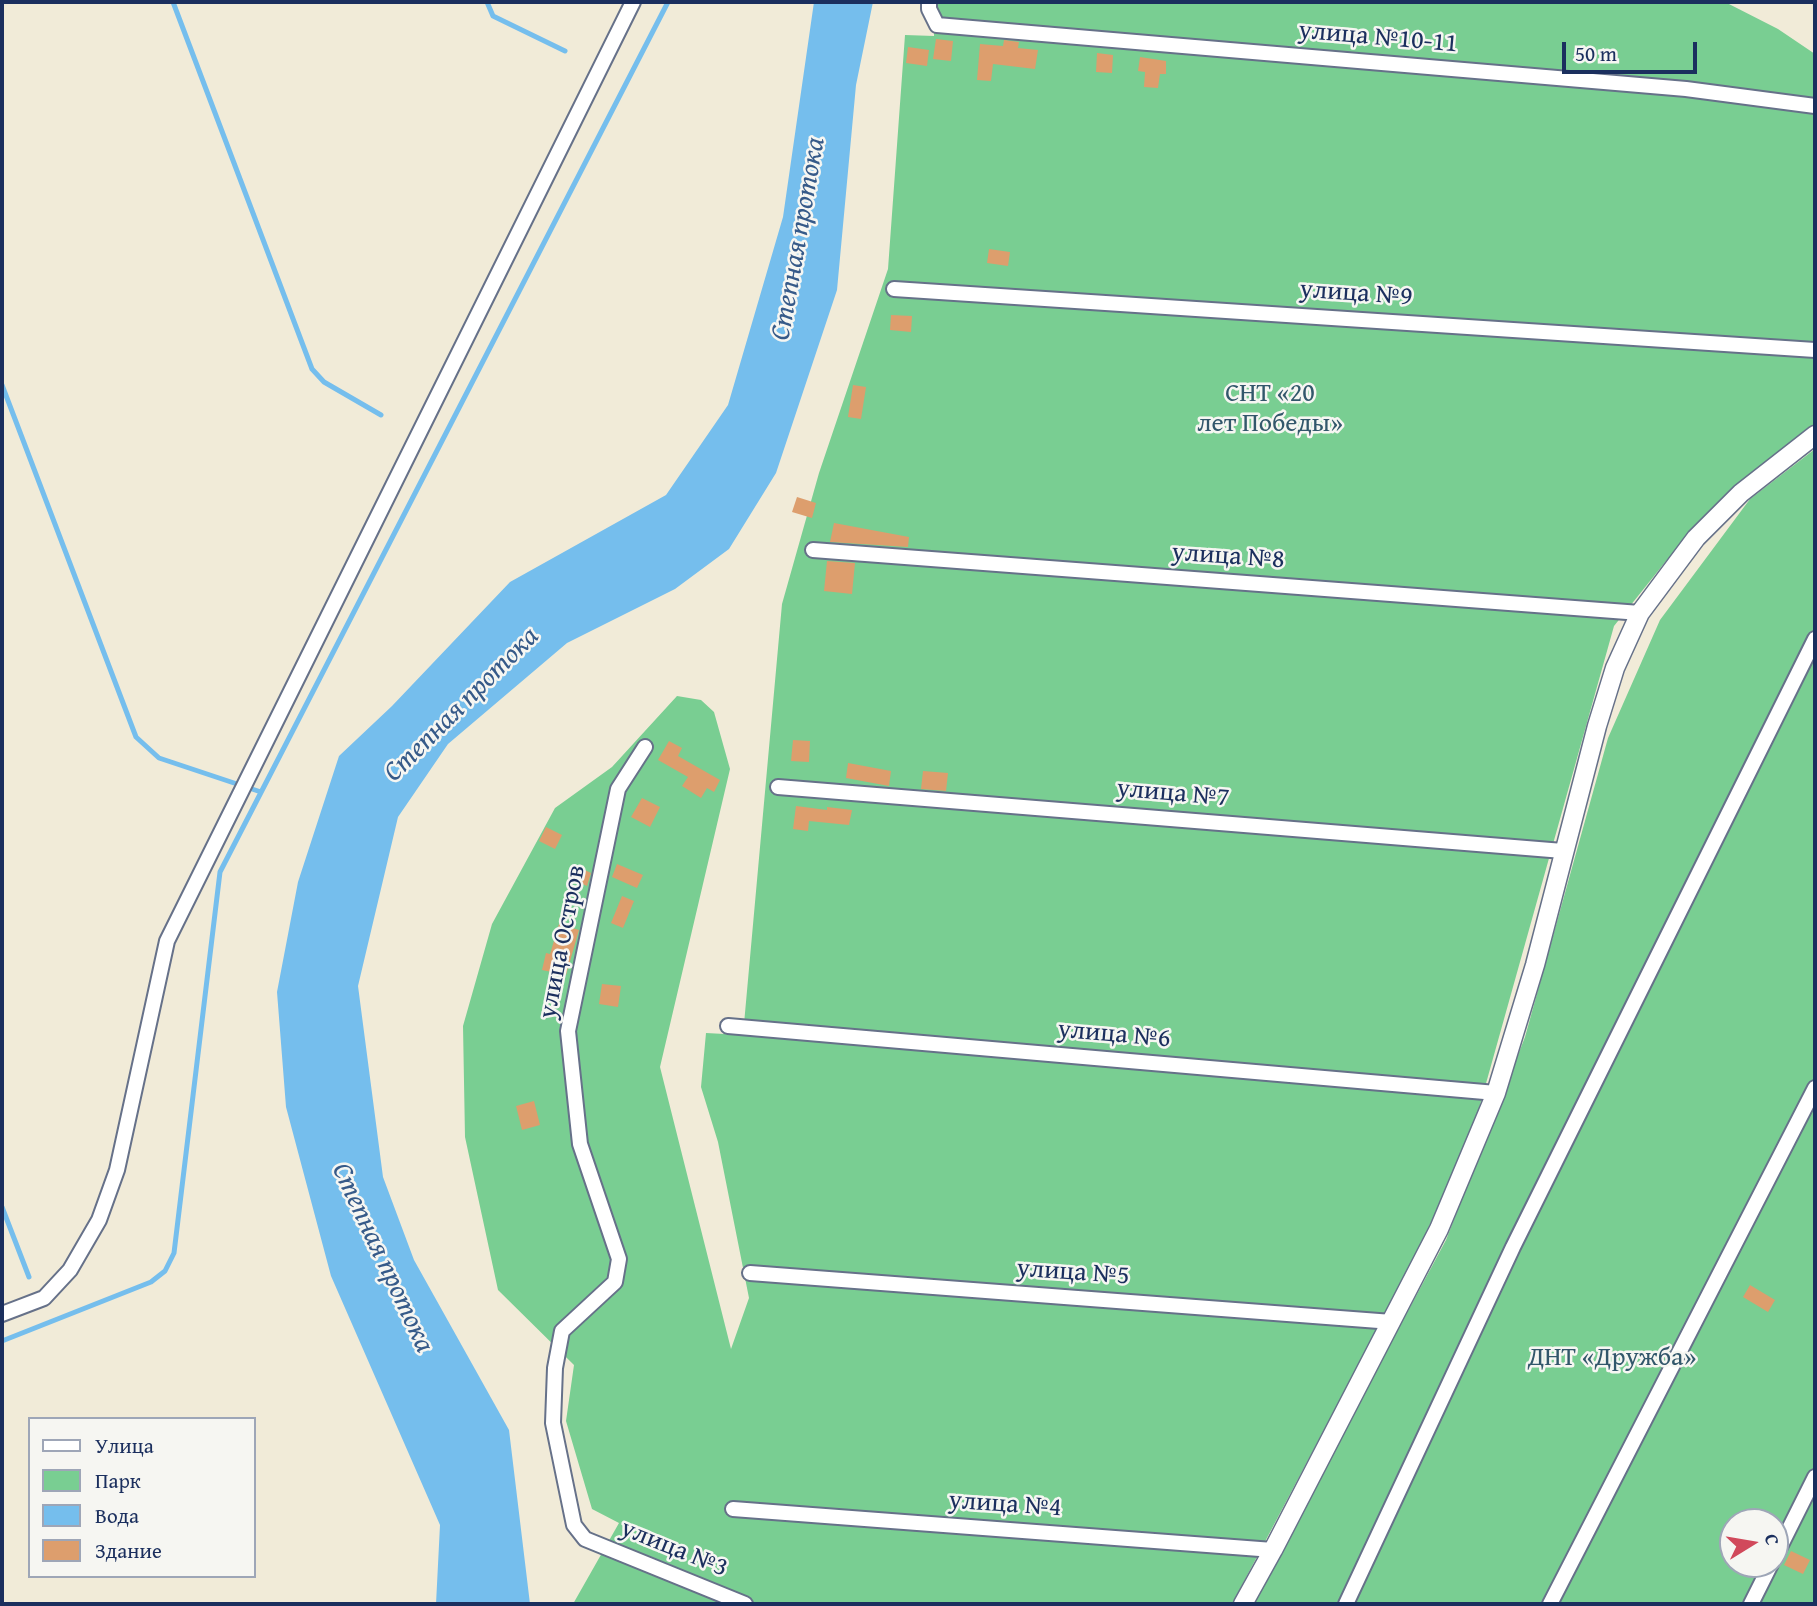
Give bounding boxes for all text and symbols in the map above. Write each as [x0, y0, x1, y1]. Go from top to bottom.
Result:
street label: улица №10-11 [1297, 16, 1459, 60]
scale bar [1565, 28, 1700, 72]
text: 50 m [1575, 38, 1617, 69]
water label: Степная протока [765, 135, 833, 343]
street label: улица №9 [1299, 274, 1413, 314]
park label: СНТ «20 лет Победы» [1197, 378, 1343, 440]
street label: улица №8 [1171, 537, 1285, 577]
water label: Степная протока [378, 621, 546, 789]
street label: улица №7 [1115, 774, 1231, 814]
street label: улица Остров [533, 863, 593, 1021]
street label: улица №6 [1056, 1015, 1172, 1055]
water label: Степная протока [323, 1158, 441, 1358]
street label: улица №5 [1016, 1253, 1130, 1293]
park label: ДНТ «Дружба» [1528, 1342, 1696, 1374]
legend [28, 1417, 256, 1578]
text: Улица [95, 1430, 154, 1461]
text: Парк [95, 1465, 141, 1496]
street label: улица №4 [948, 1485, 1062, 1525]
text: Вода [95, 1500, 139, 1531]
north arrow [1719, 1508, 1789, 1578]
street label: улица №3 [616, 1513, 732, 1585]
text: С [1758, 1531, 1787, 1547]
text: Здание [95, 1535, 162, 1566]

